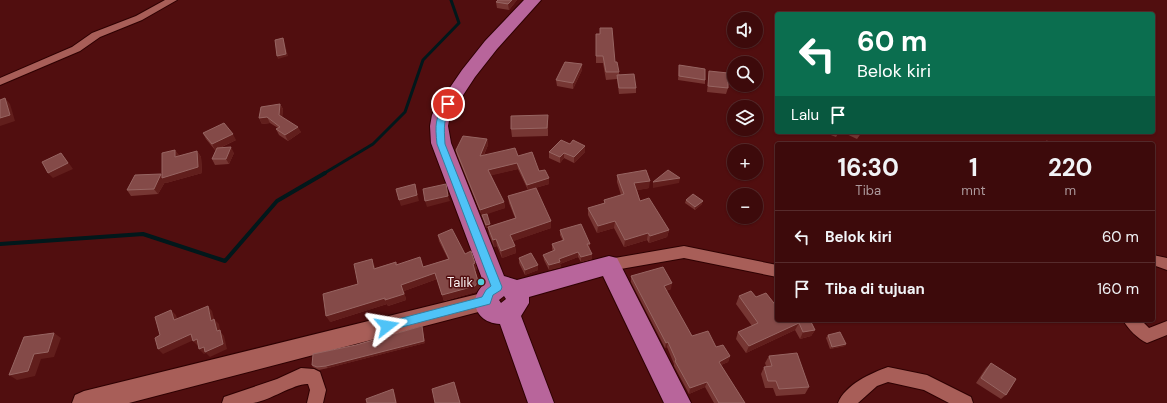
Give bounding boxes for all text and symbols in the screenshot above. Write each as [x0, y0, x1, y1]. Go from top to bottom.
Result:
map controls [727, 12, 763, 224]
button: sound [727, 12, 763, 48]
text: 60 m [857, 23, 927, 60]
icon: left [791, 28, 843, 80]
button: search [727, 56, 763, 92]
text: Belok kiri [857, 59, 931, 83]
pin [431, 87, 465, 121]
icon: arrive [437, 93, 459, 115]
button: layers [727, 100, 763, 136]
icon: arrive [827, 104, 849, 126]
text: Lalu [791, 105, 819, 125]
button: + [727, 144, 763, 180]
text: 16:30 [837, 152, 899, 183]
text: 1 [969, 152, 978, 183]
text: 220 [1048, 152, 1092, 183]
text: Tiba [855, 182, 881, 199]
text: mnt [961, 182, 986, 199]
text: m [1064, 182, 1076, 199]
button: − [727, 188, 763, 224]
icon: left [791, 226, 813, 248]
text: Belok kiri [825, 227, 892, 247]
text: 60 m [1102, 227, 1139, 247]
place label: Talik [447, 274, 473, 291]
marker: Talik [476, 277, 486, 287]
icon: arrive [791, 278, 813, 300]
text: Tiba di tujuan [825, 279, 925, 299]
text: 160 m [1097, 279, 1139, 299]
position arrow [366, 305, 408, 347]

